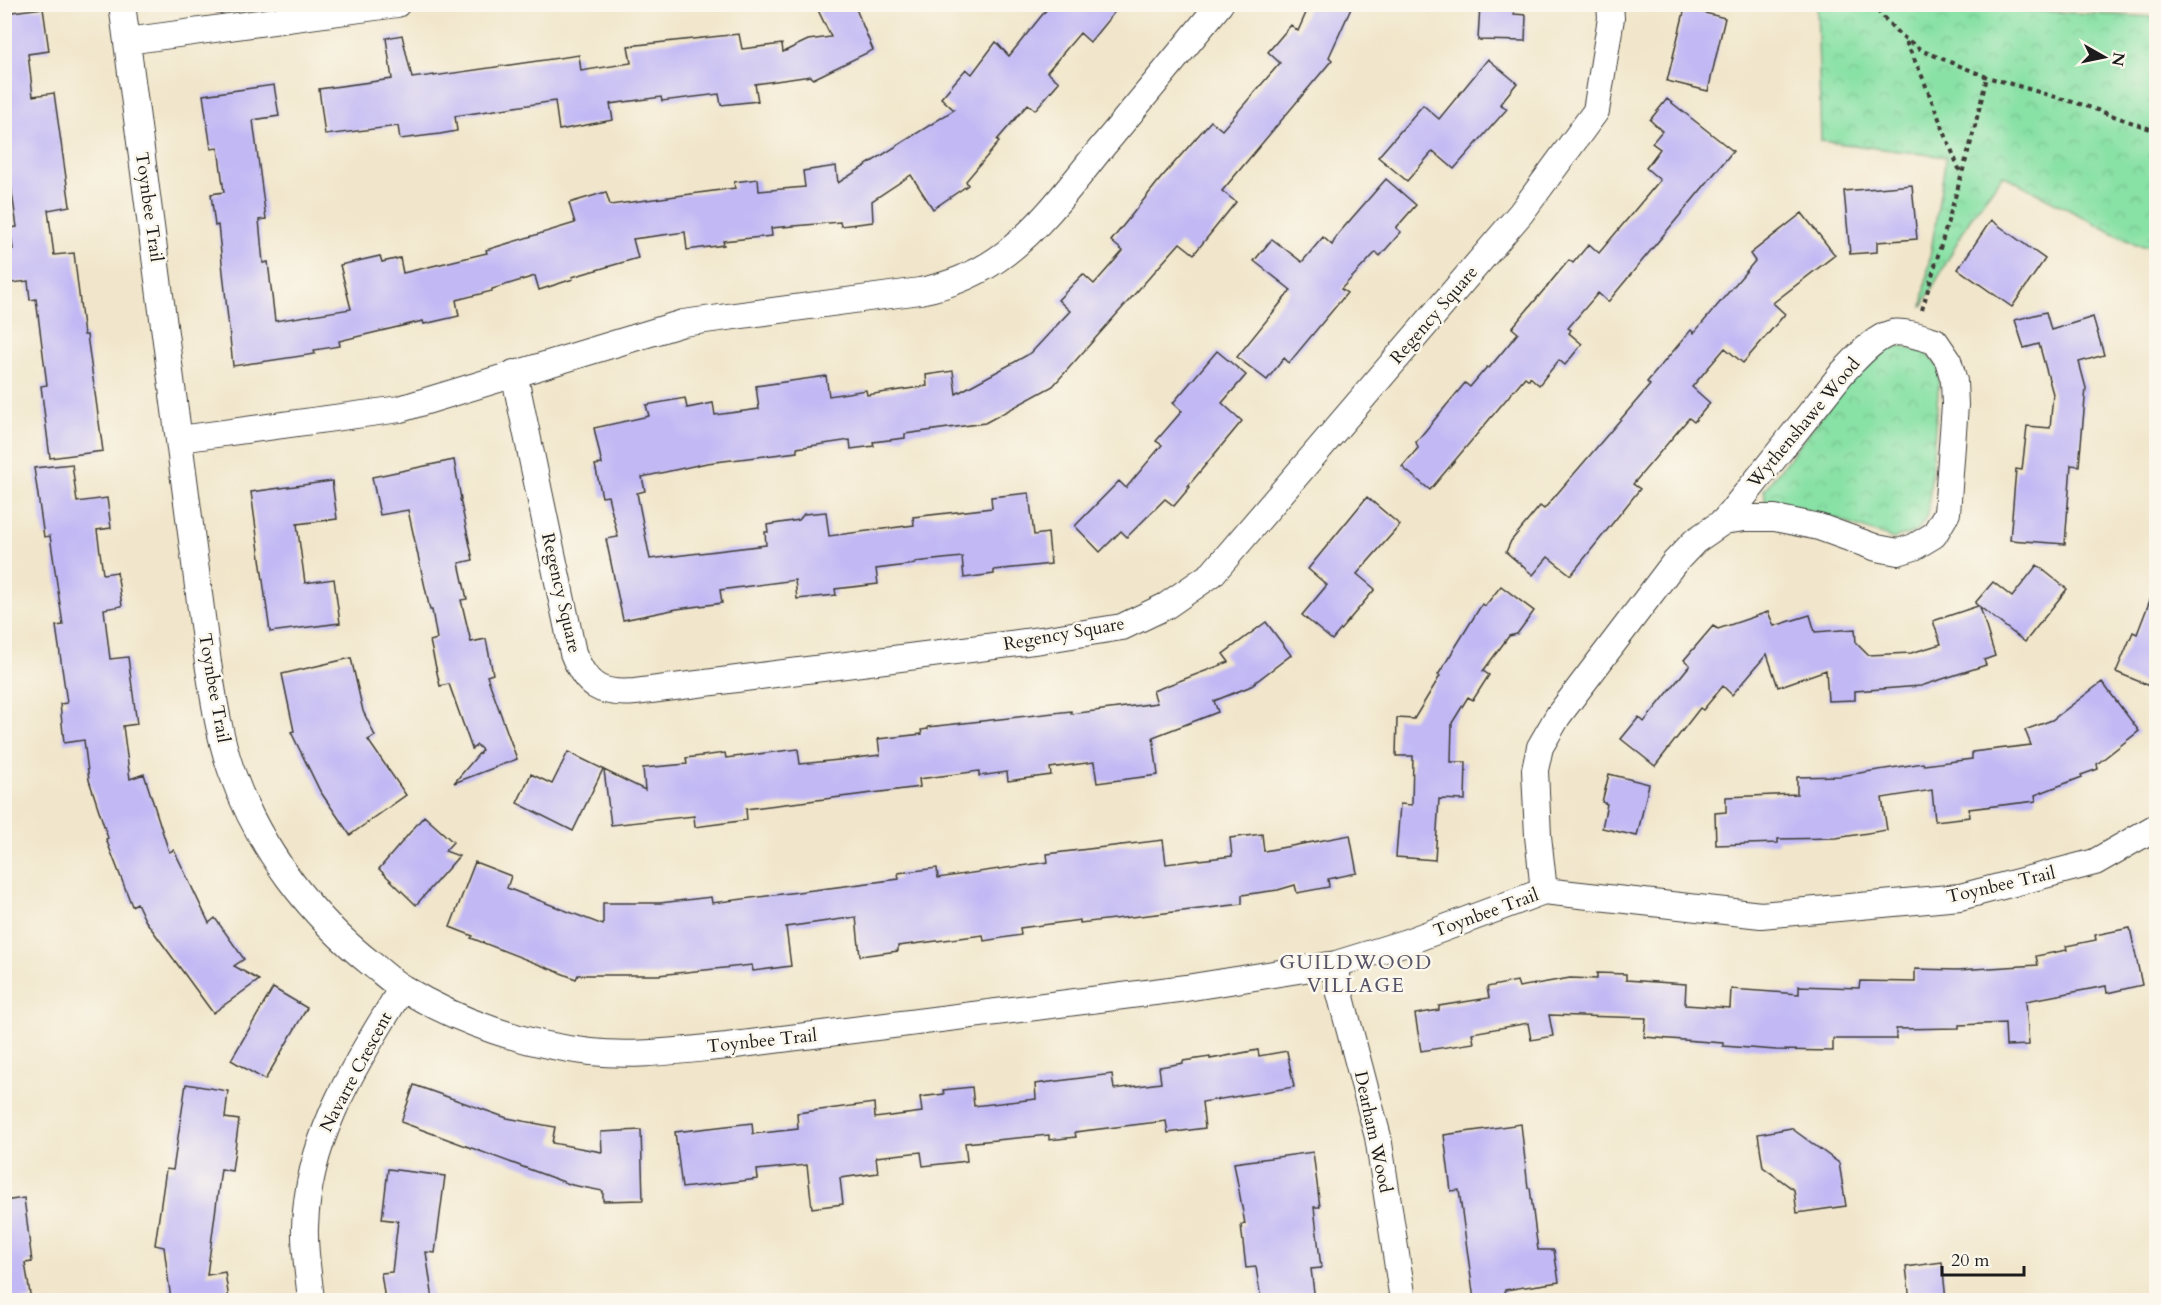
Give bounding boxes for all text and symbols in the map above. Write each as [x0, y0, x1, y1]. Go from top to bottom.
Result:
north arrow [2074, 27, 2134, 87]
text: N [2106, 51, 2130, 68]
street label: Toynbee Trail [129, 150, 169, 264]
street label: Regency Square [1384, 260, 1484, 370]
street label: Wythenshawe Wood [1741, 352, 1866, 494]
street label: Regency Square [535, 530, 587, 656]
street label: Regency Square [1001, 611, 1127, 657]
street label: Toynbee Trail [192, 631, 236, 745]
street label: Toynbee Trail [1944, 860, 2058, 910]
street label: Toynbee Trail [1430, 882, 1543, 944]
district label: GUILDWOOD VILLAGE [1279, 949, 1433, 999]
street label: Navarre Crescent [314, 1007, 398, 1137]
street label: Toynbee Trail [706, 1023, 819, 1059]
street label: Dearham Wood [1348, 1069, 1398, 1196]
scale bar [1942, 1239, 2024, 1277]
text: 20 m [1951, 1248, 1990, 1273]

